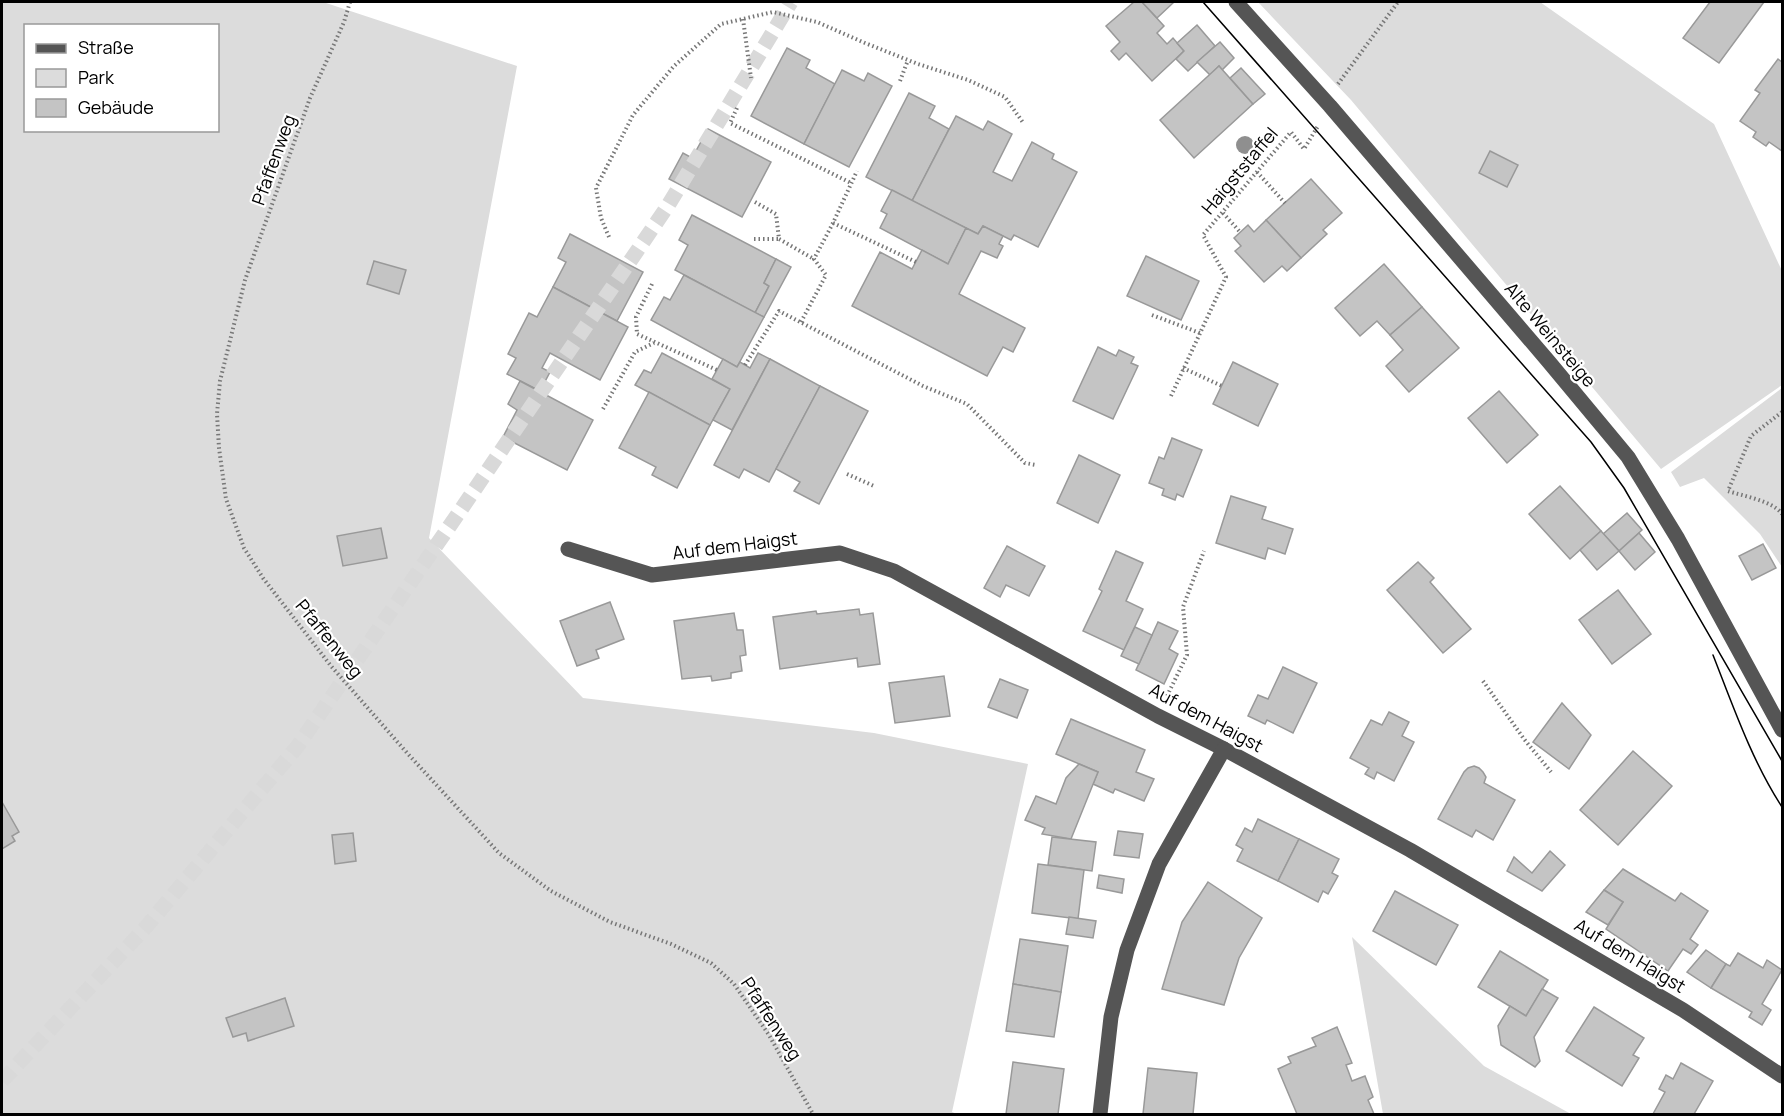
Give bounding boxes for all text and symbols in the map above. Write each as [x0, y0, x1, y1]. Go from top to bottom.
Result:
legend [24, 24, 219, 132]
text: Straße [78, 35, 134, 59]
text: Park [78, 65, 115, 89]
text: Gebäude [78, 95, 154, 119]
street label: Pfaffenweg [246, 111, 301, 208]
street label: Haigststaffel [1196, 122, 1283, 219]
street label: Alte Weinsteige [1500, 277, 1602, 392]
street label: Auf dem Haigst [671, 525, 799, 565]
street label: Pfaffenweg [291, 594, 369, 683]
street label: Auf dem Haigst [1145, 677, 1268, 757]
street label: Auf dem Haigst [1570, 912, 1691, 998]
street label: Pfaffenweg [736, 972, 808, 1065]

